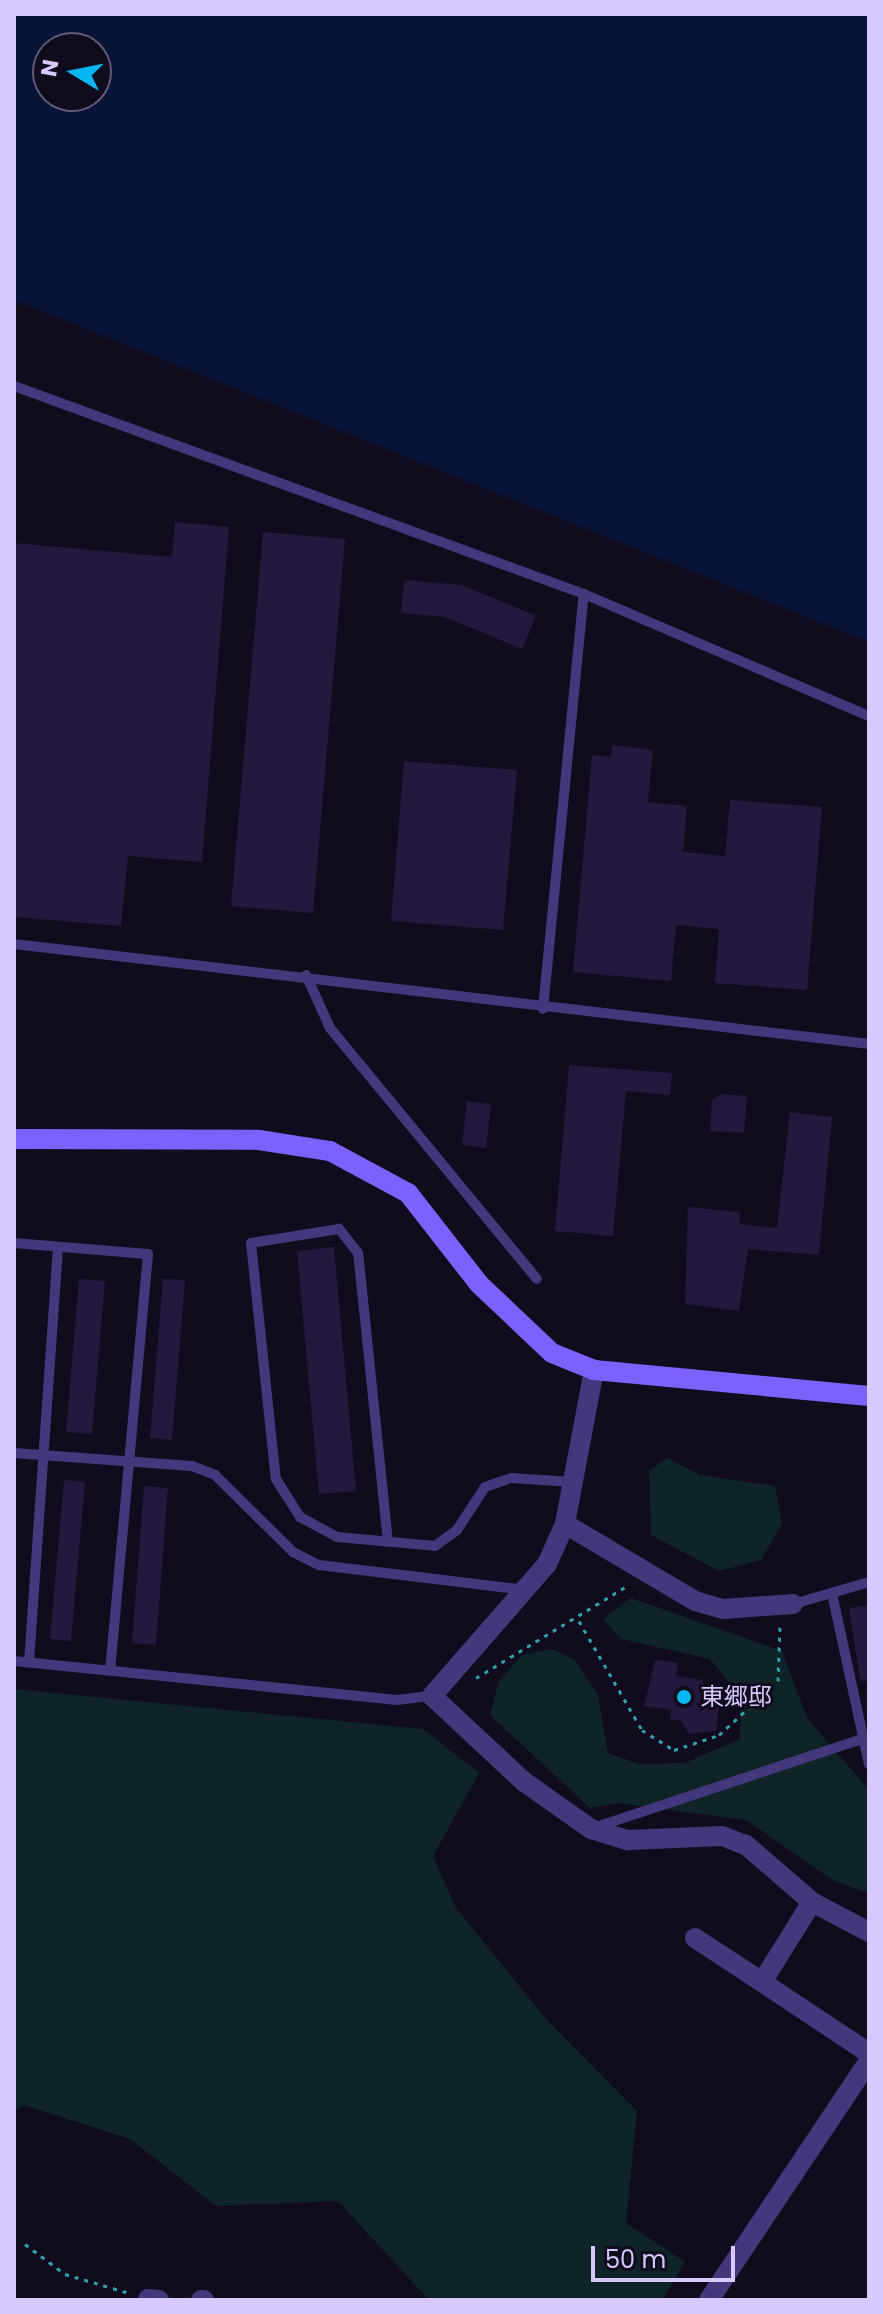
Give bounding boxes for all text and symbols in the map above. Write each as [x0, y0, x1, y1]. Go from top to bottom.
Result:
north arrow [32, 32, 112, 112]
text: N [33, 57, 67, 79]
place label: 東郷邸 [700, 1683, 772, 1711]
marker: 東郷邸 [675, 1688, 693, 1706]
scale bar [595, 2230, 739, 2280]
text: 50 m [605, 2243, 666, 2276]

